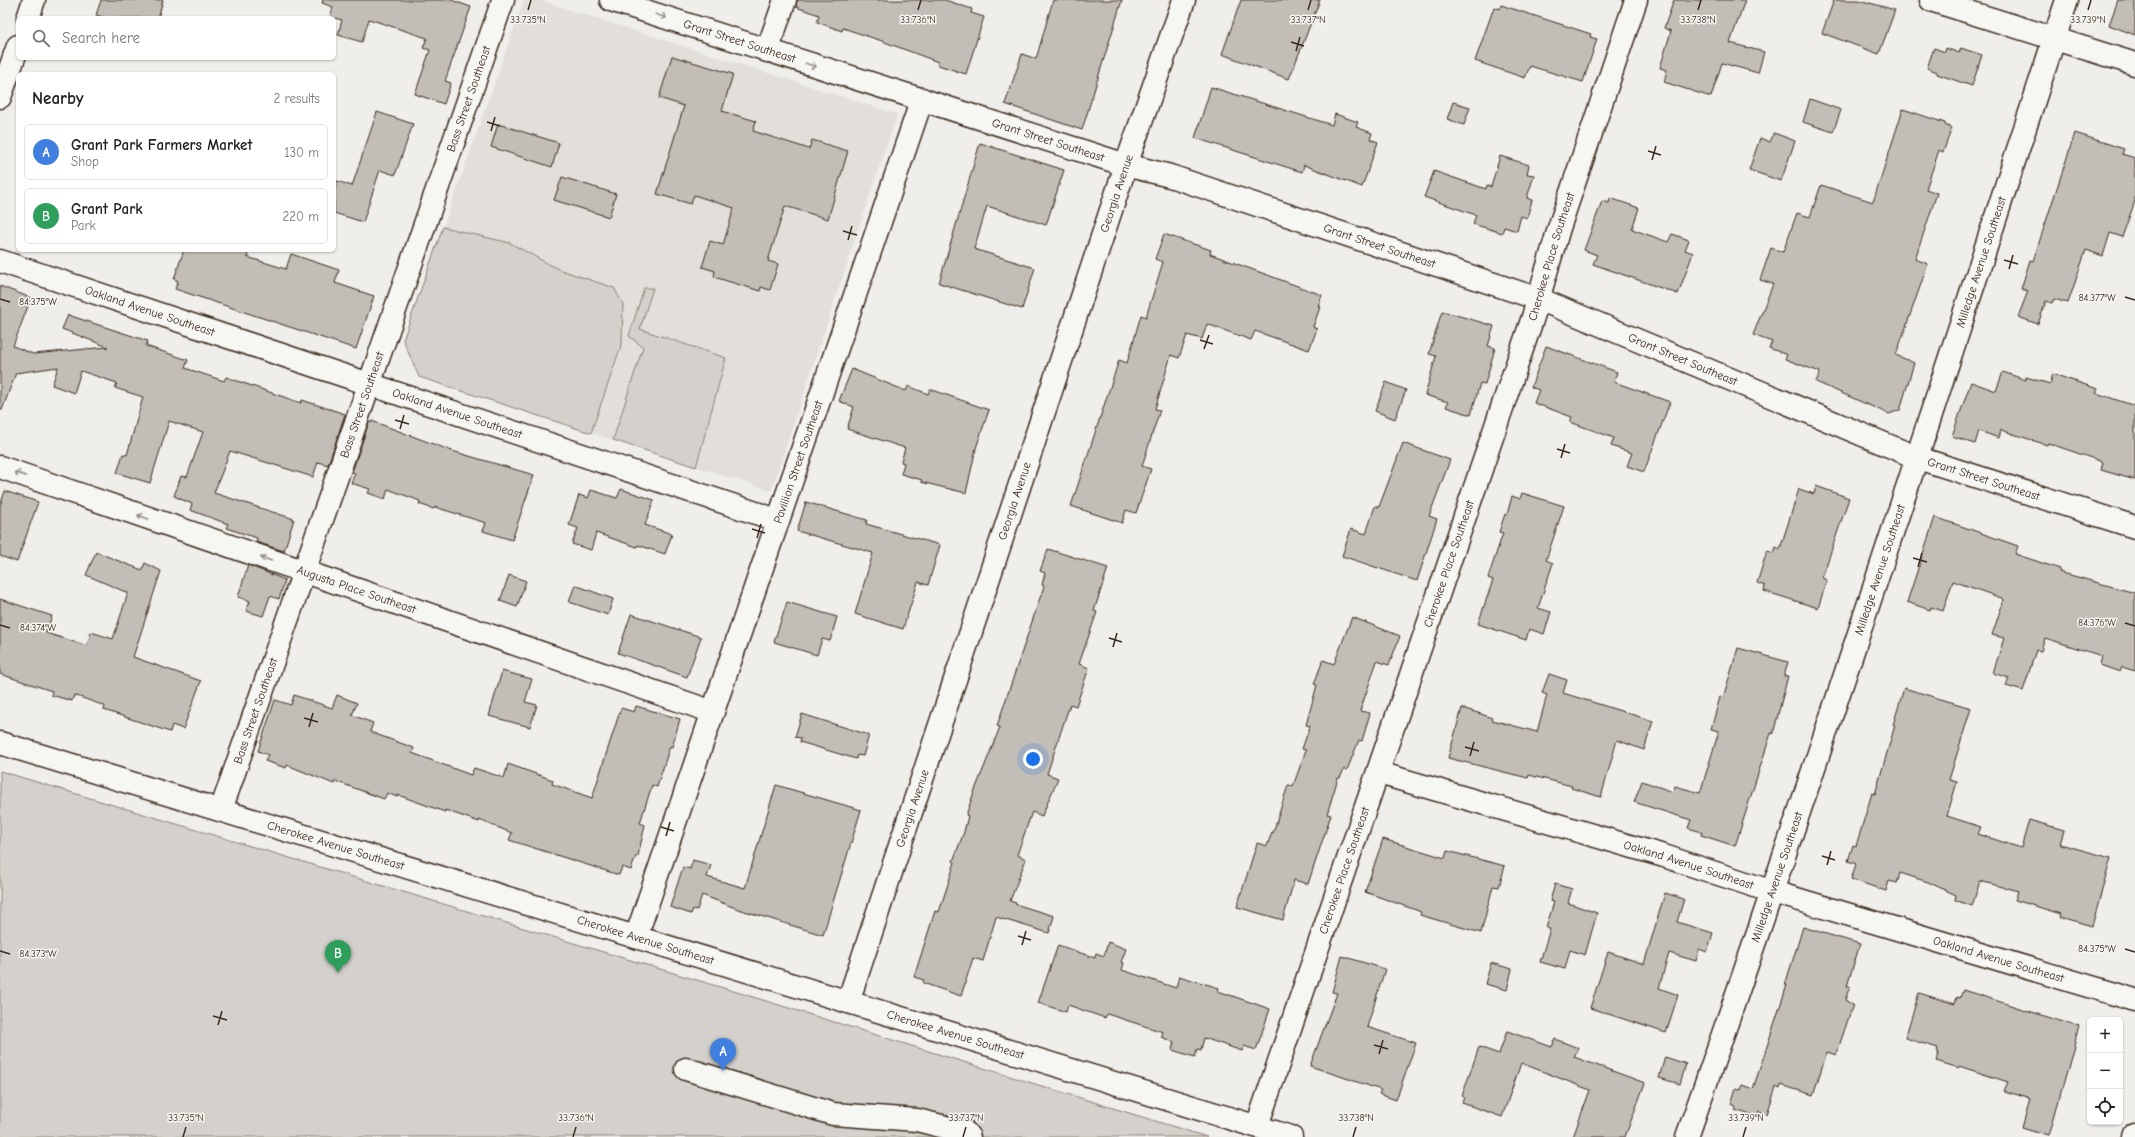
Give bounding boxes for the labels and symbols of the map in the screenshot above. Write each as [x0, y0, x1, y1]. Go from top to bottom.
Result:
one-way arrow [655, 13, 667, 21]
text: 33.735°N [510, 14, 546, 26]
text: 33.736°N [900, 14, 936, 26]
text: 33.737°N [1290, 14, 1326, 26]
text: 33.738°N [1680, 14, 1716, 26]
text: 33.739°N [2070, 14, 2106, 26]
street label: Grant Street Southeast [682, 17, 798, 66]
street label: Bass Street Southeast [444, 43, 494, 154]
one-way arrow [805, 62, 818, 69]
street label: Grant Street Southeast [990, 116, 1107, 165]
street label: Georgia Avenue [1097, 153, 1136, 234]
street label: Cherokee Place Southeast [1525, 190, 1578, 322]
street label: Milledge Avenue Southeast [1953, 194, 2009, 330]
street label: Grant Street Southeast [1322, 221, 1438, 271]
street label: Oakland Avenue Southeast [83, 283, 217, 339]
text: 84.377°W [2078, 292, 2116, 304]
text: 84.375°W [19, 296, 57, 308]
street label: Grant Street Southeast [1626, 330, 1740, 389]
street label: Bass Street Southeast [337, 349, 387, 460]
street label: Oakland Avenue Southeast [391, 385, 524, 442]
street label: Pavillion Street Southeast [771, 398, 826, 525]
street label: Grant Street Southeast [1926, 454, 2042, 503]
street label: Georgia Avenue [995, 460, 1034, 542]
one-way arrow [15, 470, 27, 478]
street label: Cherokee Place Southeast [1421, 498, 1477, 629]
street label: Milledge Avenue Southeast [1852, 502, 1908, 637]
one-way arrow [137, 512, 149, 520]
one-way arrow [260, 555, 273, 562]
street label: Augusta Place Southeast [295, 563, 418, 617]
text: 84.376°W [2078, 617, 2116, 629]
text: 84.374°W [20, 622, 57, 634]
street label: Bass Street Southeast [231, 655, 281, 766]
your location [1023, 749, 1043, 769]
street label: Georgia Avenue [893, 768, 932, 849]
street label: Cherokee Place Southeast [1316, 805, 1373, 936]
street label: Milledge Avenue Southeast [1748, 809, 1806, 944]
street label: Cherokee Avenue Southeast [265, 818, 406, 873]
street label: Oakland Avenue Southeast [1622, 838, 1756, 892]
street label: Cherokee Avenue Southeast [575, 913, 716, 968]
street label: Oakland Avenue Southeast [1931, 933, 2066, 986]
pin: B [325, 940, 351, 973]
text: 84.375°W [2078, 943, 2116, 955]
text: 84.373°W [19, 948, 57, 960]
street label: Cherokee Avenue Southeast [885, 1007, 1026, 1062]
pin: A [710, 1038, 736, 1071]
text: 33.735°N [168, 1112, 204, 1124]
text: 33.736°N [558, 1112, 594, 1124]
text: 33.737°N [948, 1112, 984, 1124]
text: 33.738°N [1338, 1112, 1374, 1124]
text: 33.739°N [1728, 1112, 1764, 1124]

